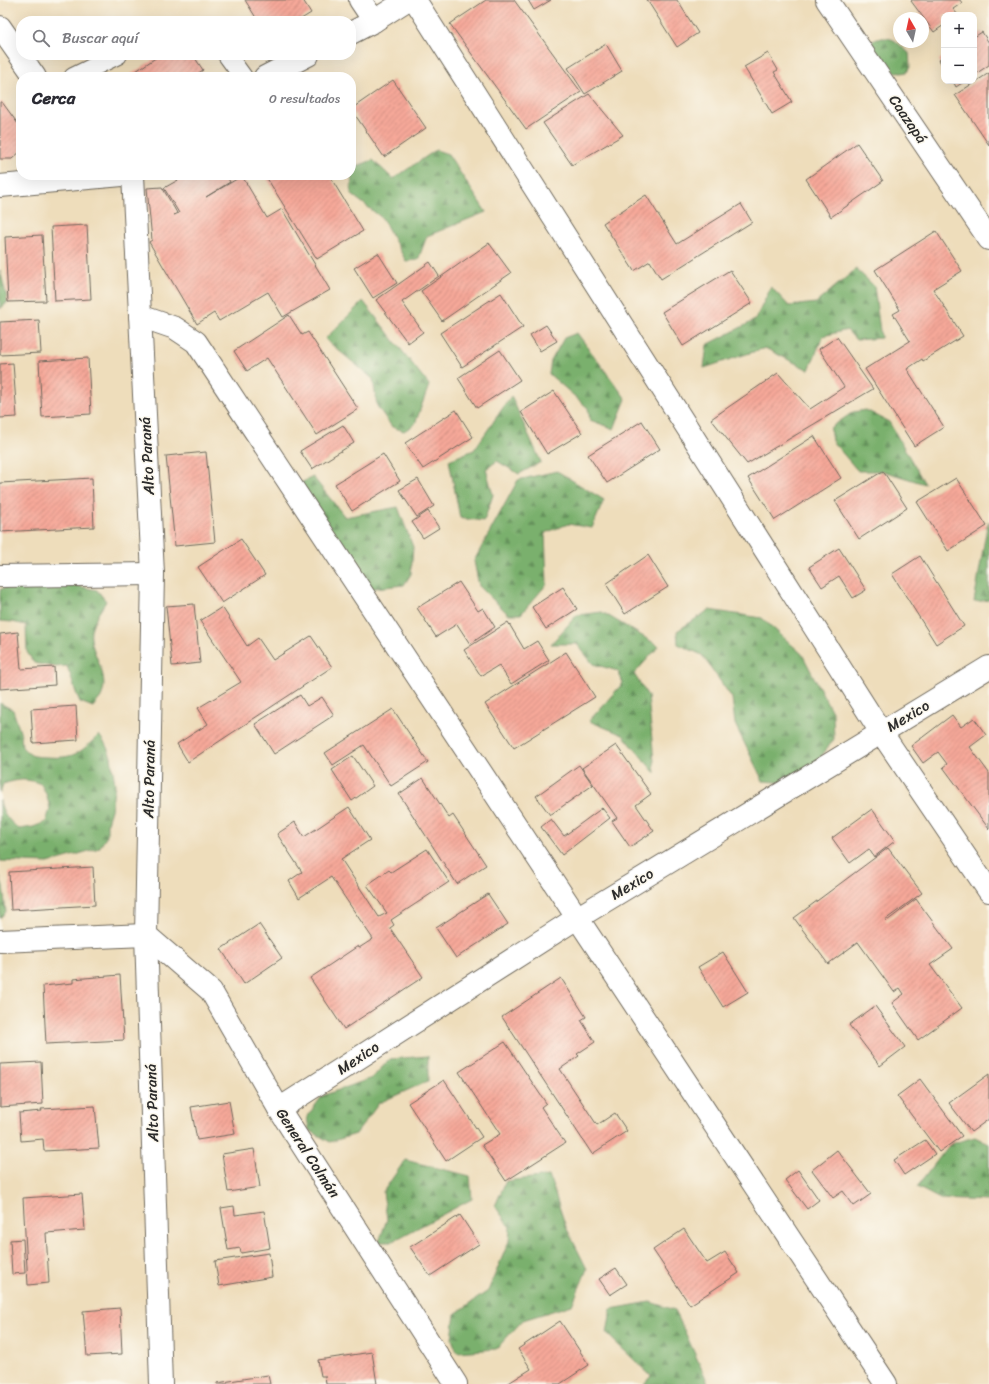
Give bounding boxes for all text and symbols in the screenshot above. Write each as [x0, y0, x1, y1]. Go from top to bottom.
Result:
north arrow [893, 12, 929, 48]
map controls [941, 12, 977, 84]
button: + [941, 12, 977, 48]
search box [16, 16, 356, 60]
text: Buscar aquí [62, 25, 139, 51]
icon: search [30, 27, 52, 49]
button: − [941, 48, 977, 84]
text: Cerca [32, 83, 75, 113]
text: 0 resultados [269, 87, 340, 110]
street label: Caazapá [882, 89, 934, 149]
street label: Alto Paraná [132, 416, 162, 497]
street label: Mexico [881, 693, 935, 739]
street label: Alto Paraná [135, 739, 163, 819]
street label: Mexico [605, 861, 659, 907]
street label: Mexico [331, 1034, 385, 1082]
street label: Alto Paraná [138, 1063, 166, 1143]
street label: General Colmán [269, 1103, 347, 1203]

